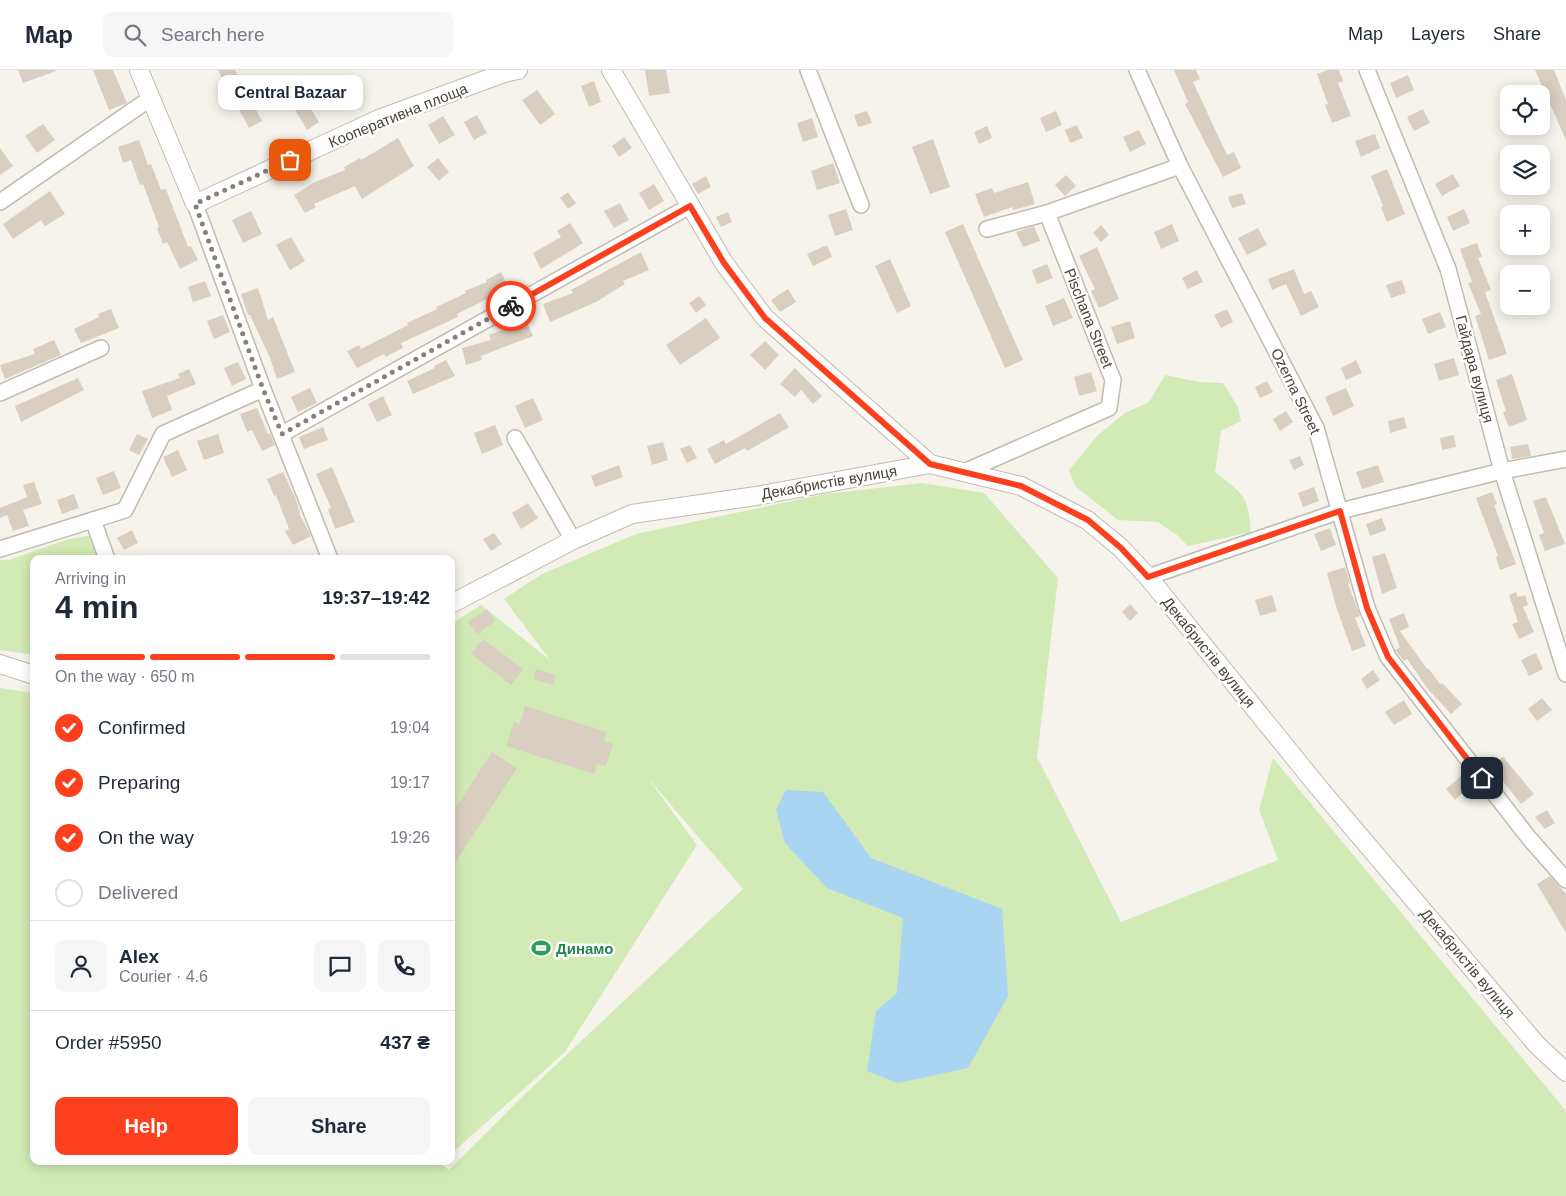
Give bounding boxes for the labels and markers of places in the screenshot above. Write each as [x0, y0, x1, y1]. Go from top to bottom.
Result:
callout: Central Bazaar [218, 75, 362, 110]
pin [269, 139, 311, 181]
pin [1461, 757, 1503, 799]
sports icon: Динамо [530, 937, 552, 959]
place label: Динамо [556, 940, 613, 957]

